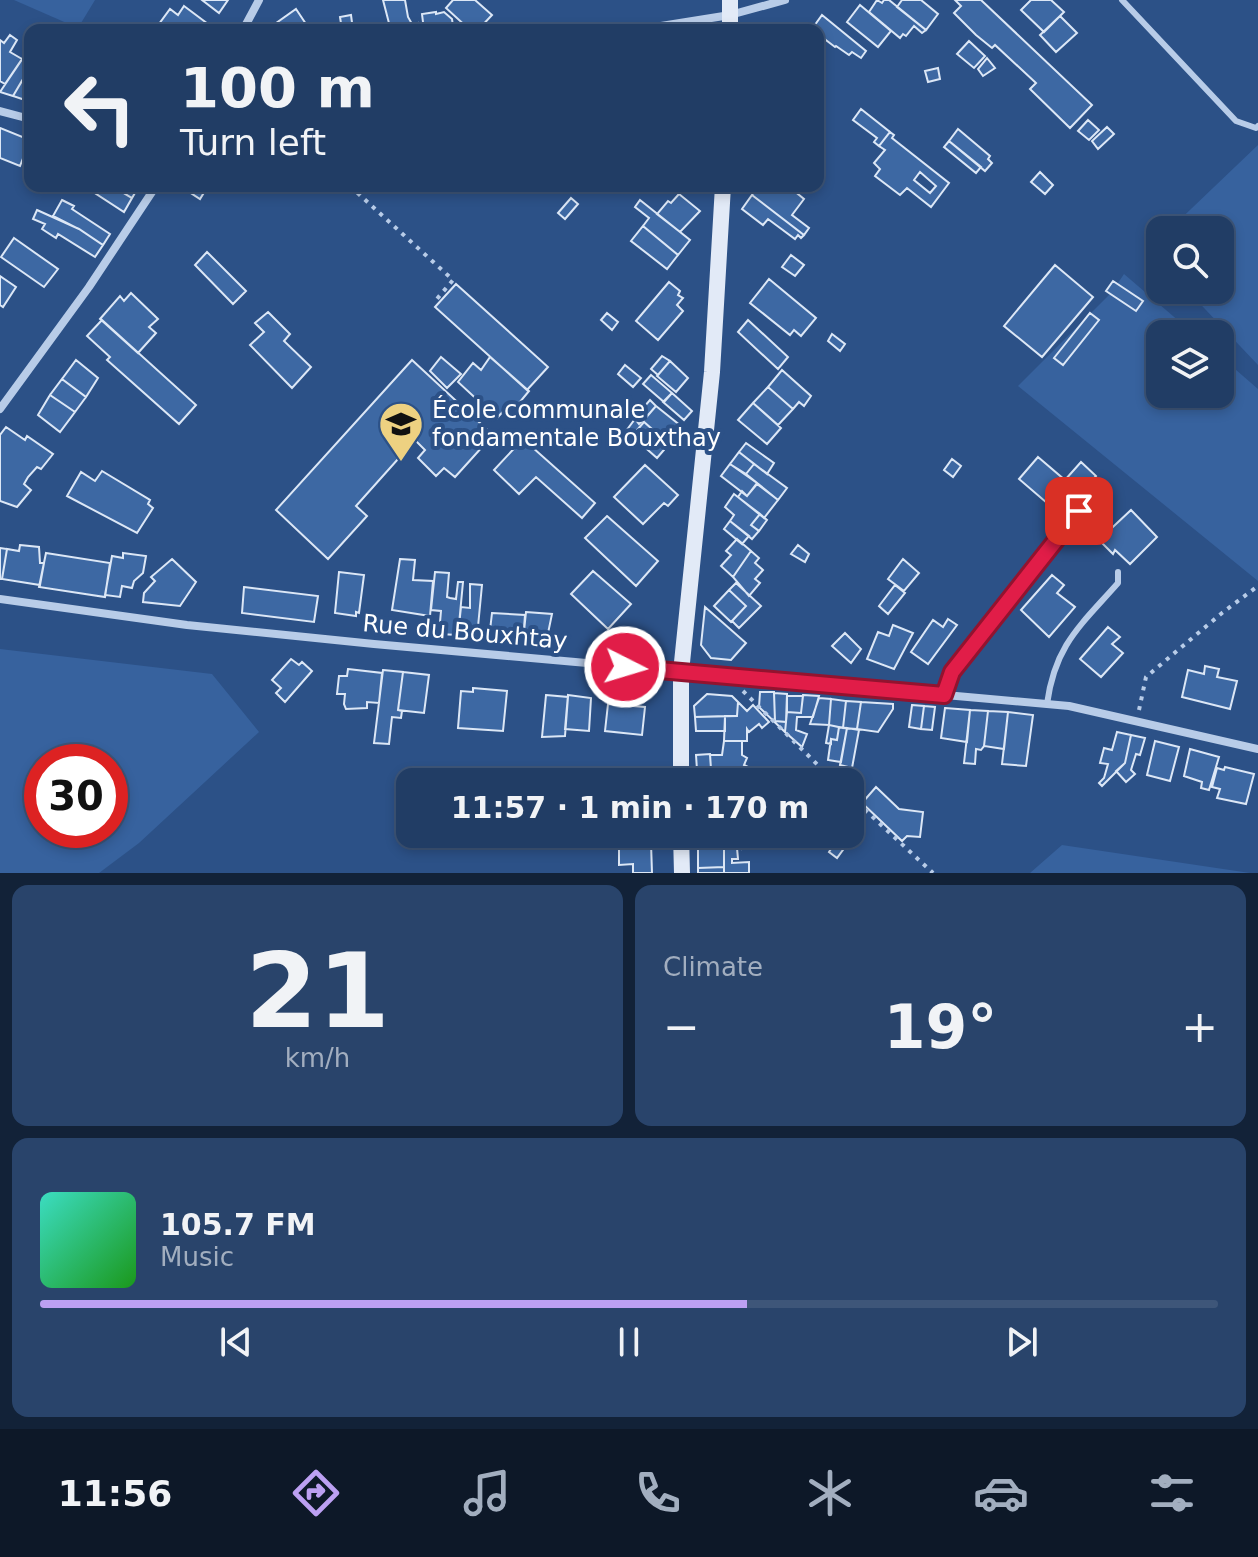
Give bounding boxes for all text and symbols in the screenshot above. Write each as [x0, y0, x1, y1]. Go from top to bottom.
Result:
text: 100 m [180, 55, 375, 120]
icon: left [48, 56, 152, 160]
text: Turn left [180, 122, 326, 163]
map controls [1146, 216, 1234, 408]
button: search [1146, 216, 1234, 304]
button: layers [1146, 320, 1234, 408]
place label: École communale fondamentale Bouxthay [432, 395, 721, 452]
school or university icon: École communale fondamentale Bouxthay [377, 400, 425, 463]
pin [1045, 477, 1113, 545]
icon: arrive [1057, 489, 1101, 533]
street label: Rue du Bouxhtay [361, 609, 569, 655]
position arrow [583, 625, 667, 709]
speed limit sign: 30 [24, 744, 128, 848]
text: 11:57 · 1 min · 170 m [451, 790, 809, 825]
text: 21 [245, 930, 390, 1052]
text: Climate [663, 952, 763, 982]
text: 19° [884, 992, 997, 1062]
text: − [663, 1001, 700, 1052]
text: + [1181, 1001, 1218, 1052]
text: km/h [285, 1043, 350, 1073]
text: 105.7 FM [160, 1207, 316, 1242]
text: Music [160, 1242, 234, 1272]
icon: previous [214, 1320, 258, 1364]
icon: pause [607, 1320, 651, 1364]
icon: next [1000, 1320, 1044, 1364]
icon: directions [288, 1465, 344, 1521]
icon: music [459, 1465, 515, 1521]
icon: phone [630, 1465, 686, 1521]
icon: climate [802, 1465, 858, 1521]
icon: car [973, 1465, 1029, 1521]
icon: filters [1144, 1465, 1200, 1521]
text: 11:56 [58, 1473, 172, 1514]

